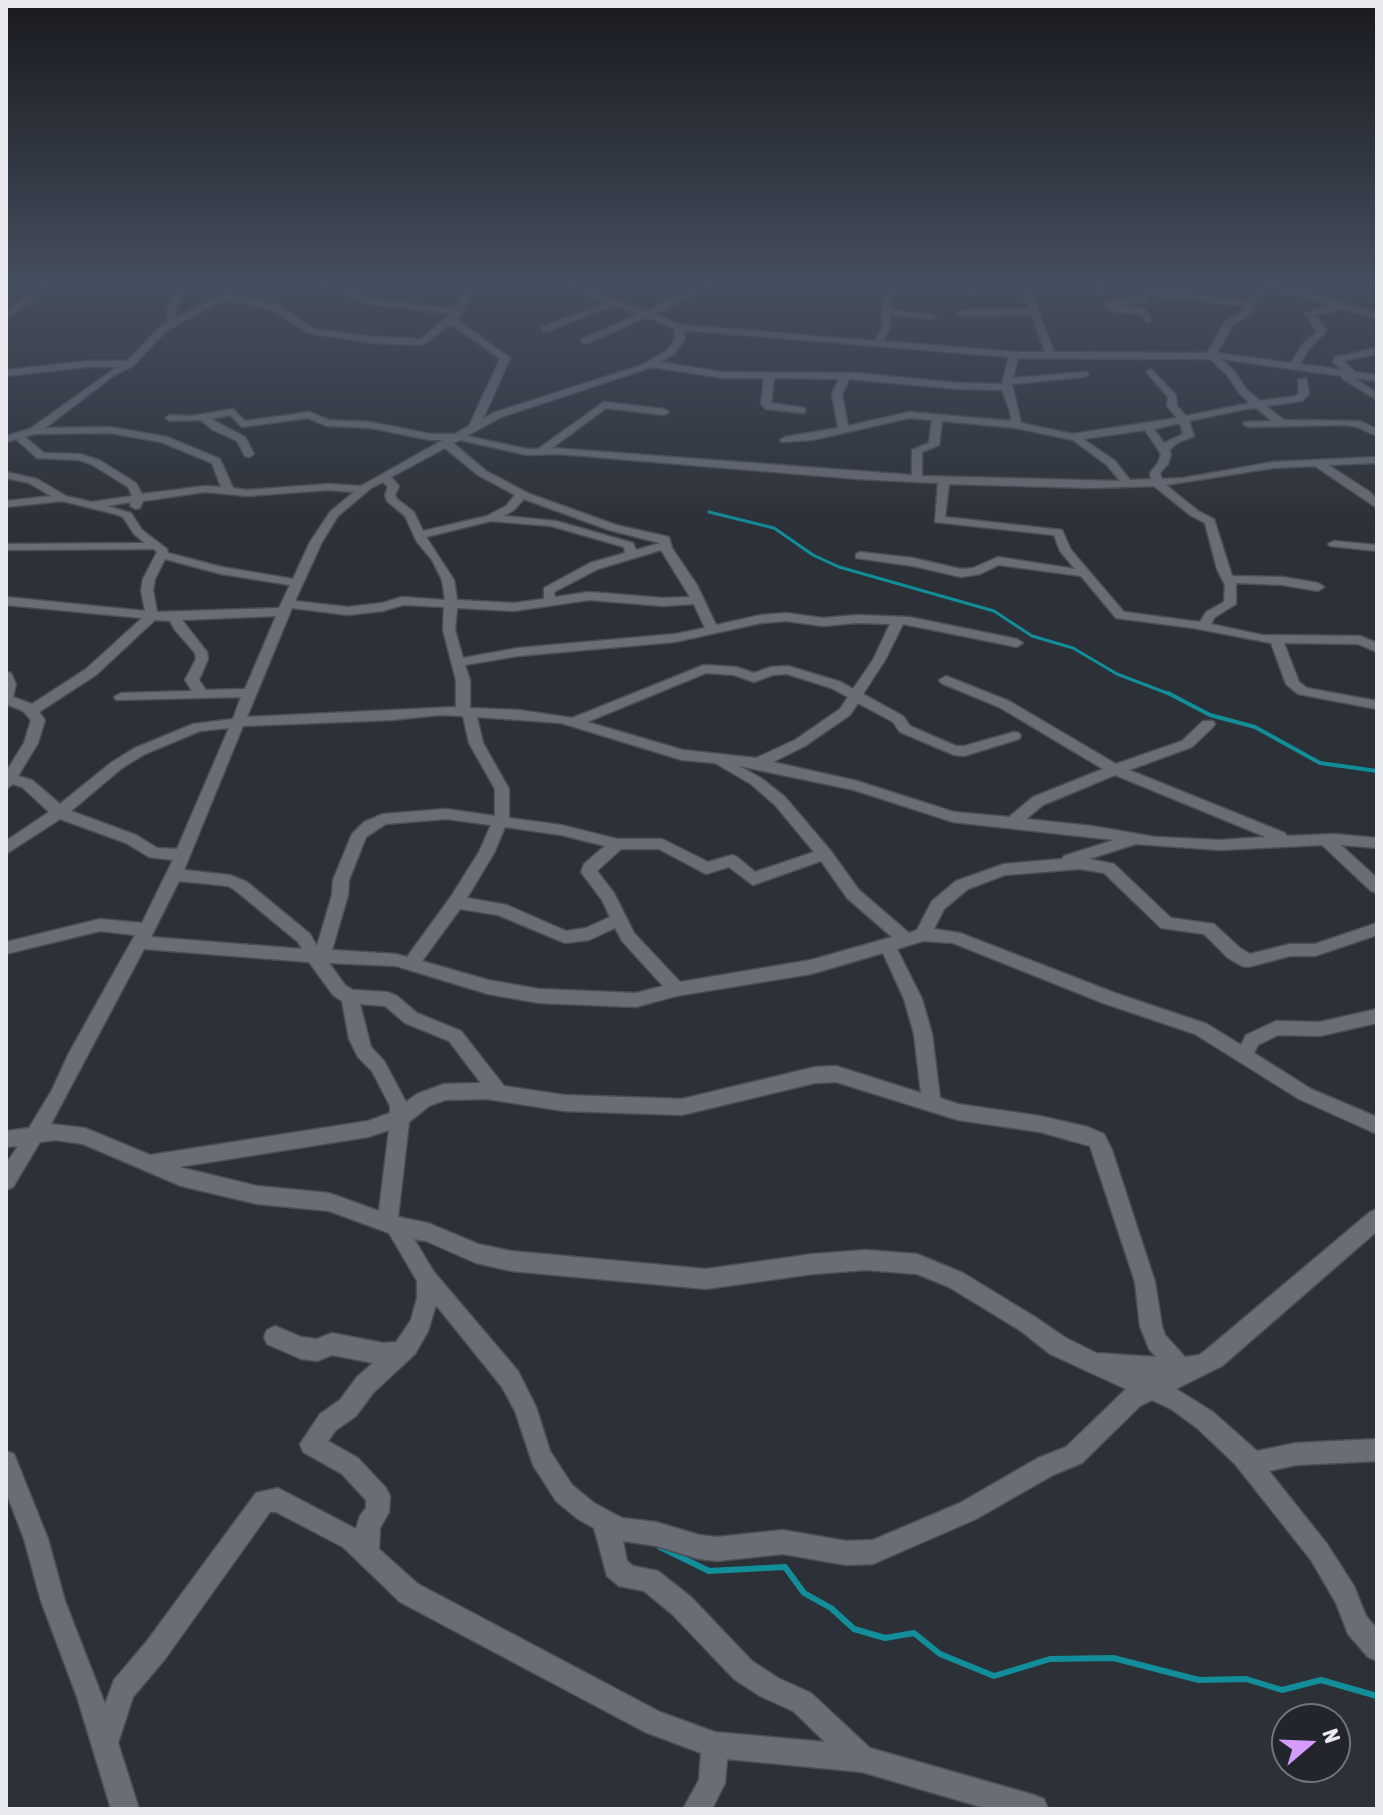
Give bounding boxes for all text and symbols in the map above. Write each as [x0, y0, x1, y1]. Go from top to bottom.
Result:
north arrow [1271, 1703, 1351, 1783]
text: N [1317, 1725, 1346, 1746]

